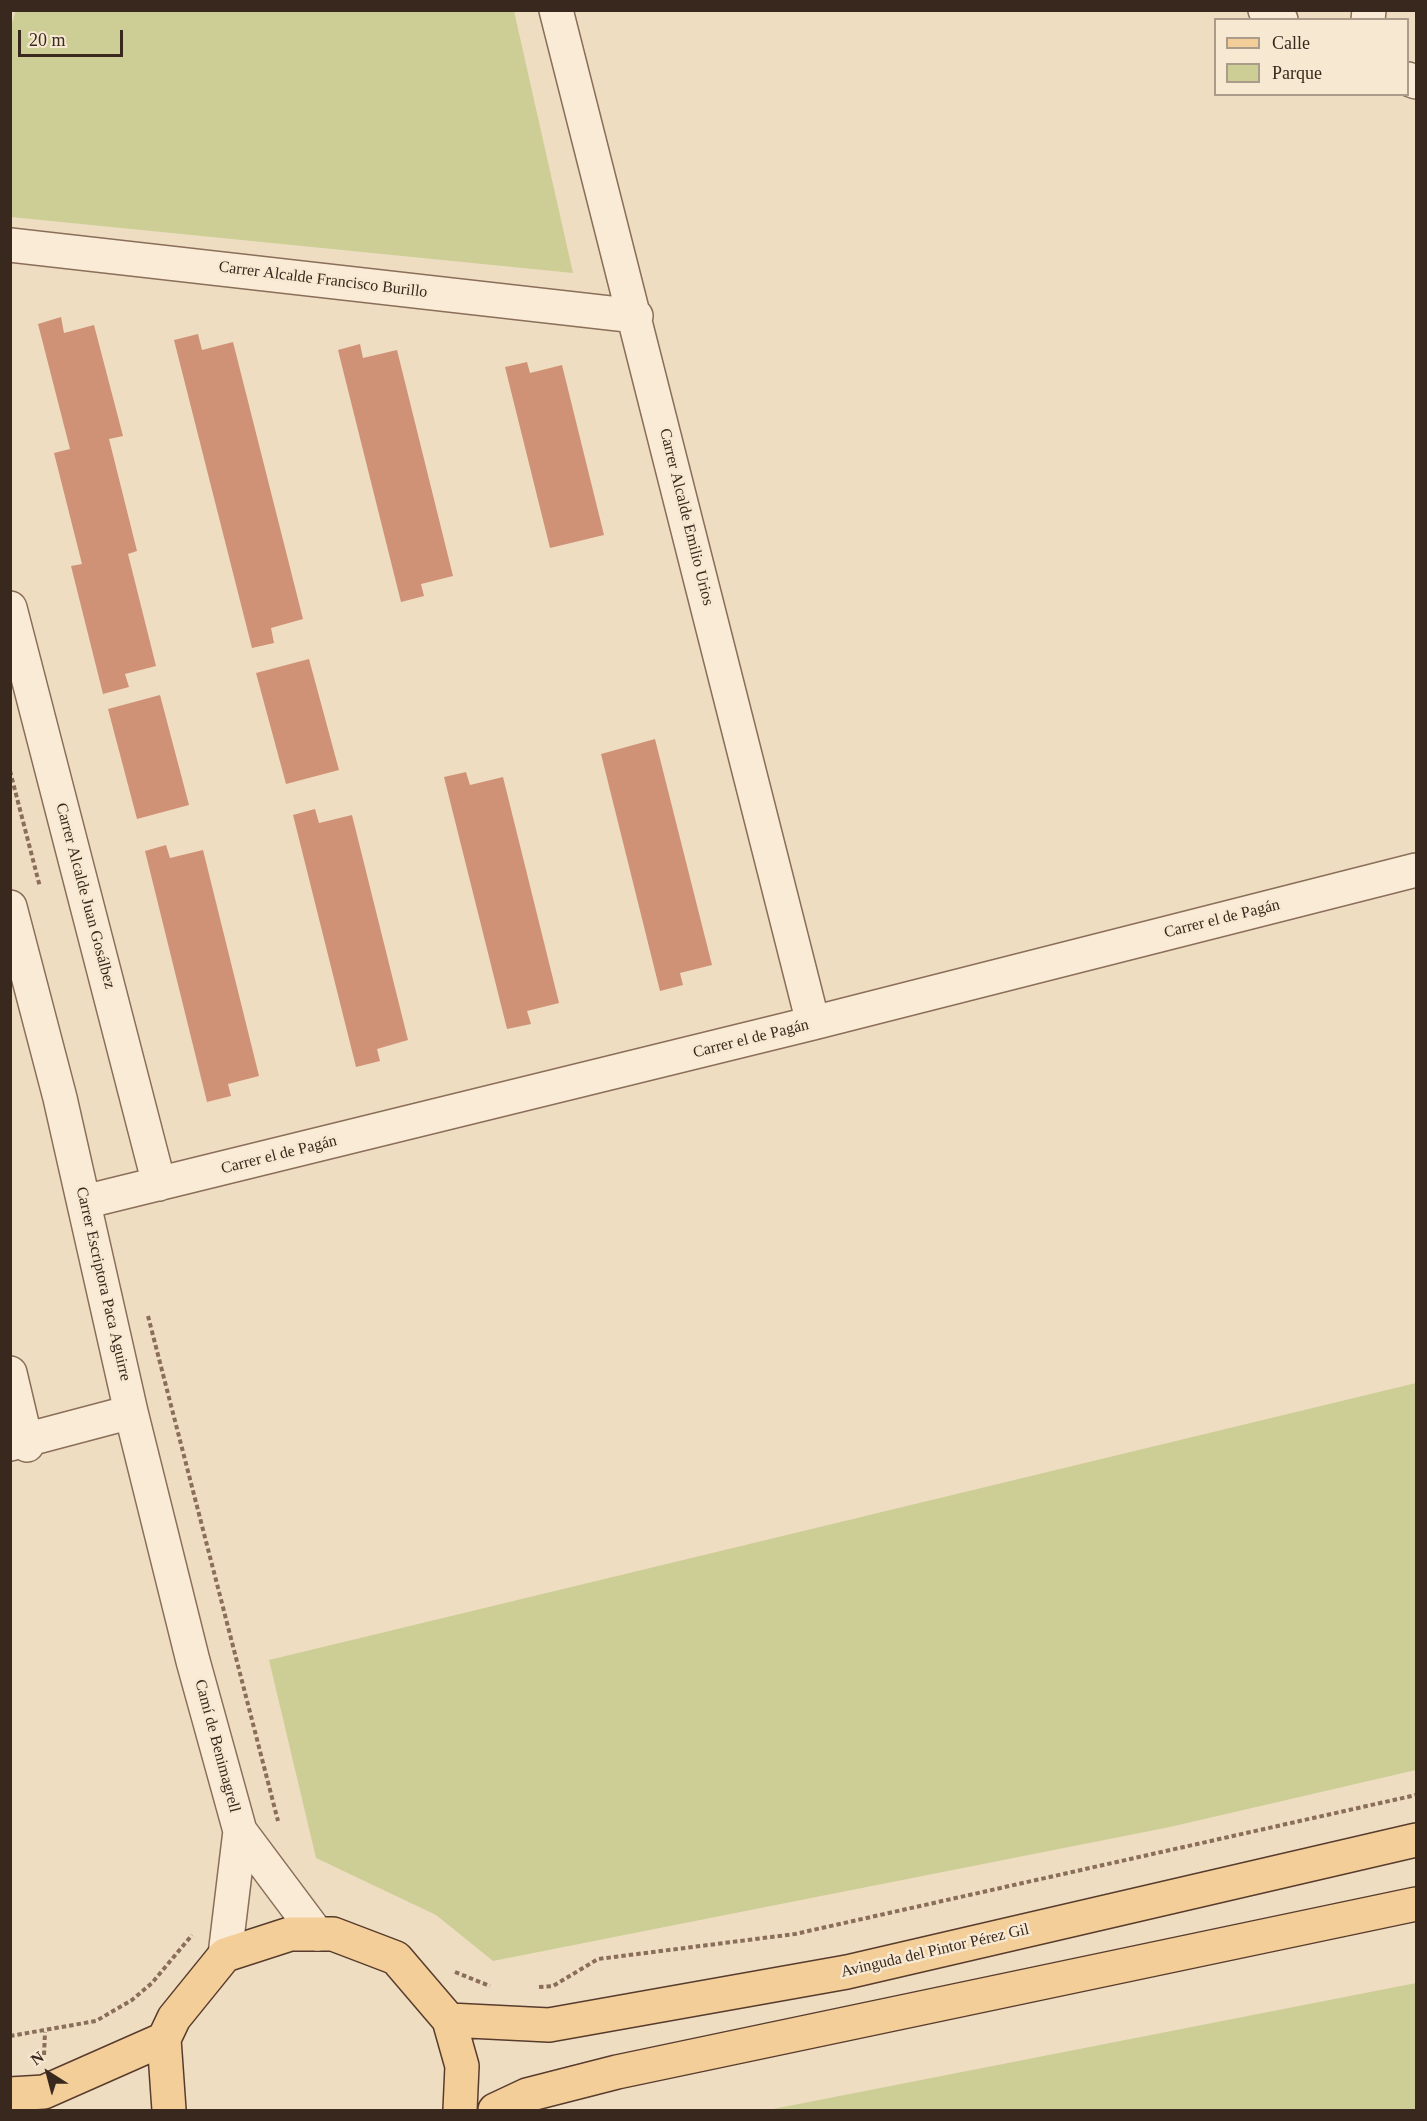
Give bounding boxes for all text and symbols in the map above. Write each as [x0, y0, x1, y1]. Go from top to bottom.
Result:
scale bar [21, 18, 126, 56]
legend [1214, 18, 1409, 96]
text: 20 m [29, 30, 66, 50]
text: Calle [1272, 33, 1310, 53]
text: Parque [1272, 63, 1322, 83]
street label: Carrer Alcalde Francisco Burillo [218, 258, 428, 302]
street label: Carrer Alcalde Emilio Urios [655, 427, 717, 607]
street label: Carrer Alcalde Juan Gosálbez [51, 801, 119, 991]
street label: Carrer el de Pagán [1162, 895, 1282, 943]
street label: Carrer el de Pagán [691, 1015, 811, 1063]
street label: Carrer el de Pagán [219, 1131, 339, 1179]
street label: Carrer Escriptora Paca Aguirre [71, 1185, 135, 1383]
street label: Camí de Benimagrell [190, 1677, 244, 1815]
street label: Avinguda del Pintor Pérez Gil [839, 1920, 1031, 1982]
north arrow [18, 2043, 78, 2103]
text: N [27, 2048, 47, 2068]

